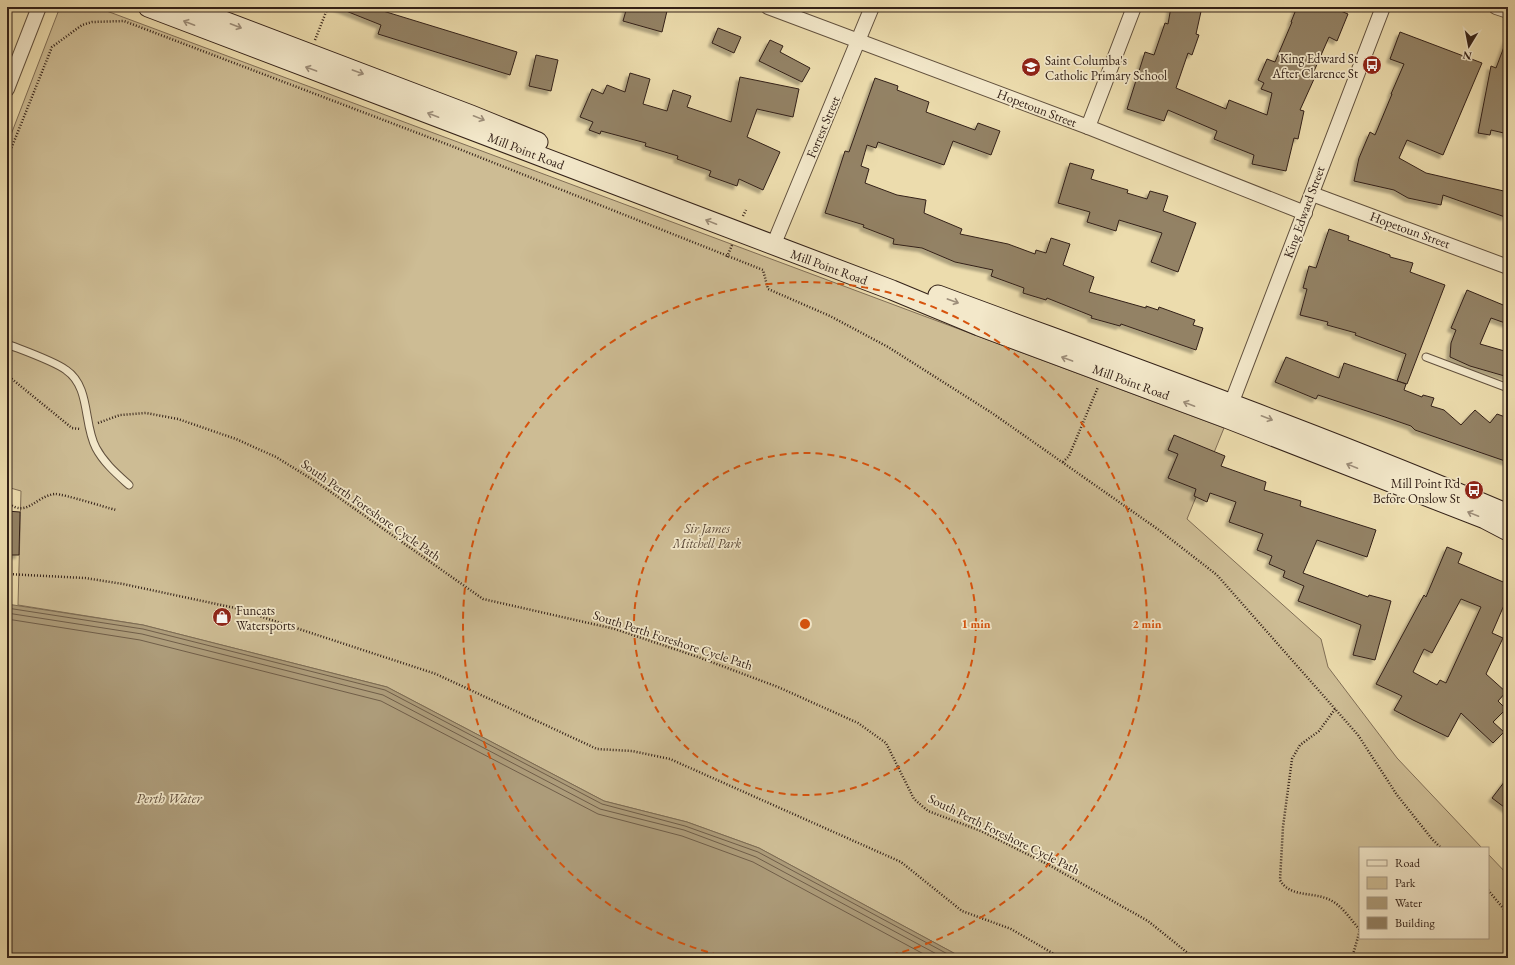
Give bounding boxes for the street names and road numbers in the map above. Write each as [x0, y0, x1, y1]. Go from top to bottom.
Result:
street label: Hopetoun Street [995, 85, 1079, 131]
street label: Forrest Street [802, 93, 844, 161]
street label: Mill Point Road [485, 129, 567, 174]
street label: King Edward Street [1279, 164, 1329, 260]
street label: Hopetoun Street [1368, 208, 1452, 252]
street label: Mill Point Road [788, 245, 870, 289]
street label: Mill Point Road [1090, 360, 1172, 404]
street label: South Perth Foreshore Cycle Path [298, 455, 444, 565]
street label: South Perth Foreshore Cycle Path [591, 606, 755, 674]
street label: South Perth Foreshore Cycle Path [925, 790, 1083, 878]

